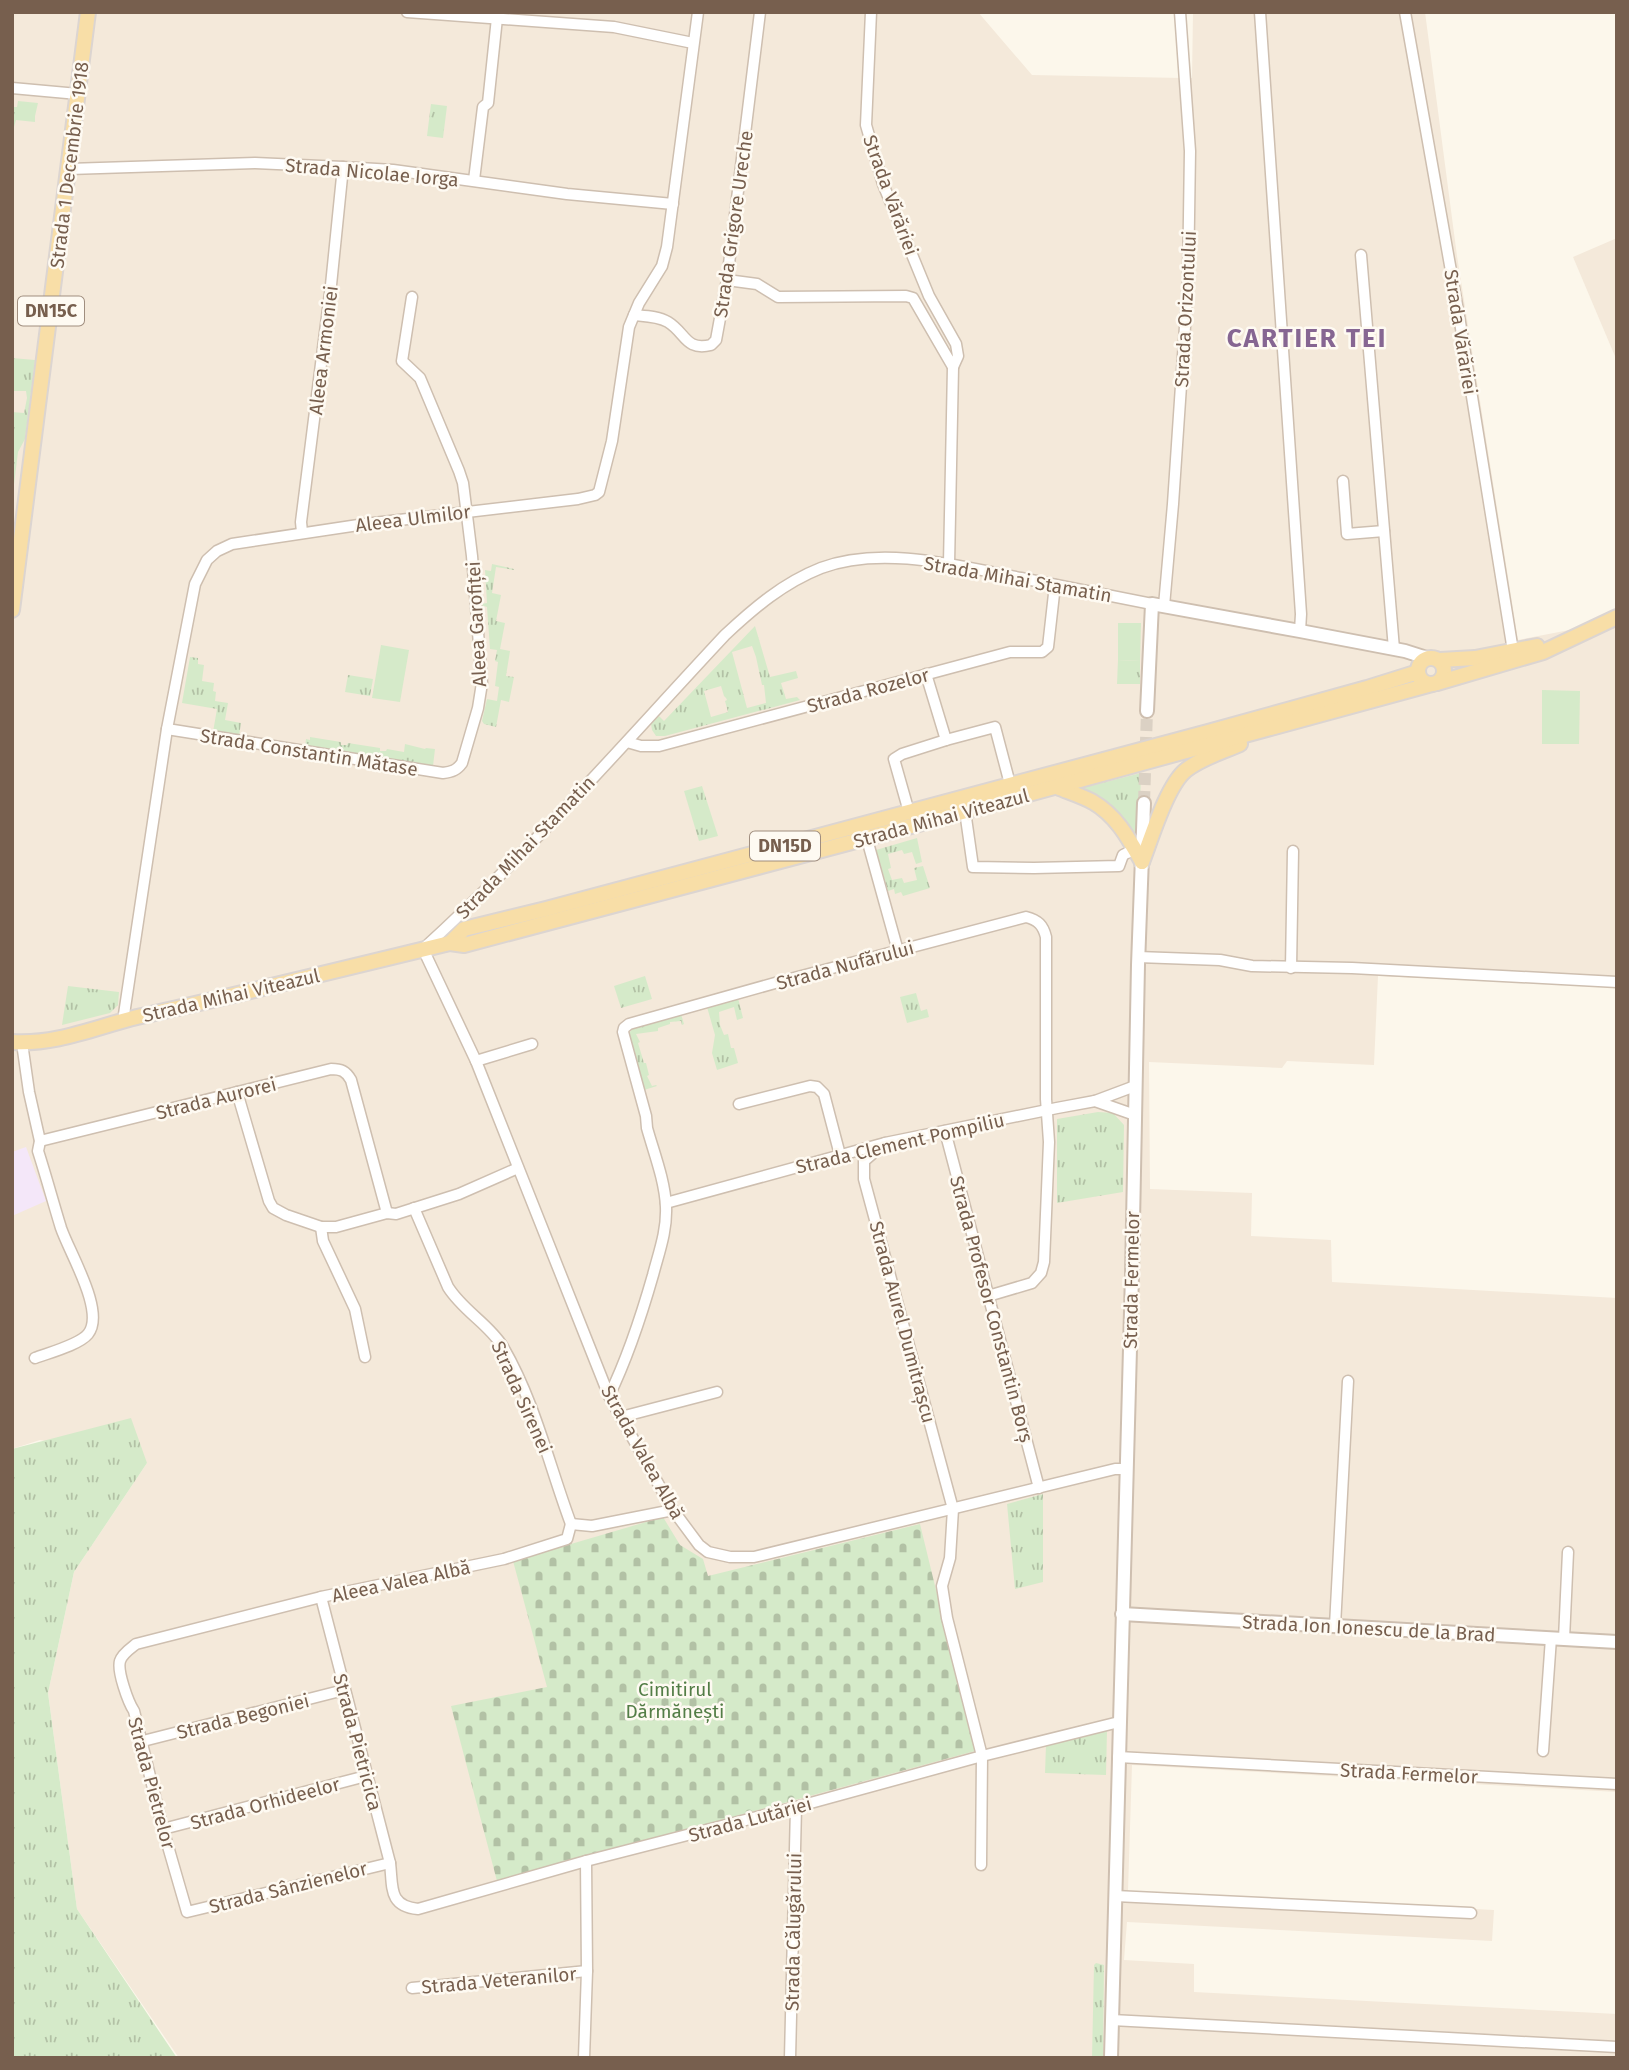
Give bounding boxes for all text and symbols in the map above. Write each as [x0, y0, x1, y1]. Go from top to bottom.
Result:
street label: Strada 1 Decembrie 1918 [45, 60, 94, 270]
street label: Strada Grigore Ureche [709, 129, 758, 319]
street label: Strada Vărăriei [858, 132, 923, 259]
street label: Strada Nicolae Iorga [284, 153, 460, 192]
street label: Strada Orizontului [1170, 230, 1201, 388]
street label: Strada Vărăriei [1439, 268, 1482, 396]
street label: Aleea Armoniei [304, 284, 343, 416]
road number: DN15C [18, 296, 84, 326]
district label: CARTIER TEI [1227, 323, 1387, 354]
street label: Aleea Ulmilor [354, 500, 473, 537]
street label: Strada Mihai Stamatin [922, 552, 1114, 607]
street label: Aleea Garofiței [462, 561, 492, 687]
street label: Strada Rozelor [805, 663, 932, 718]
street label: Strada Constantin Mătase [198, 724, 419, 781]
street label: Strada Mihai Stamatin [451, 771, 600, 924]
street label: Strada Mihai Viteazul [851, 784, 1032, 853]
road number: DN15D [750, 832, 820, 860]
street label: Strada Nufărului [774, 936, 917, 995]
street label: Strada Mihai Viteazul [140, 964, 322, 1027]
street label: Strada Aurorei [154, 1072, 279, 1125]
street label: Strada Clement Pompiliu [794, 1108, 1007, 1179]
street label: Strada Profesor Constantin Borș [944, 1173, 1038, 1445]
street label: Strada Fermelor [1119, 1210, 1144, 1349]
street label: Strada Aurel Dumitrașcu [864, 1219, 941, 1426]
street label: Strada Sirenei [487, 1337, 557, 1457]
street label: Strada Valea Albă [596, 1381, 689, 1523]
street label: Aleea Valea Albă [330, 1556, 473, 1607]
street label: Strada Ion Ionescu de la Brad [1242, 1610, 1496, 1647]
street label: Strada Pietricica [328, 1671, 387, 1813]
park label: Cimitirul Dărmănești [626, 1678, 724, 1724]
street label: Strada Begoniei [174, 1689, 312, 1744]
street label: Strada Pietrelor [123, 1715, 180, 1852]
street label: Strada Fermelor [1340, 1758, 1479, 1789]
street label: Strada Orhideelor [188, 1772, 343, 1835]
street label: Strada Lutăriei [686, 1792, 814, 1847]
street label: Strada Călugărului [781, 1853, 806, 2011]
street label: Strada Sânzienelor [207, 1857, 370, 1918]
street label: Strada Veteranilor [420, 1962, 578, 1999]

